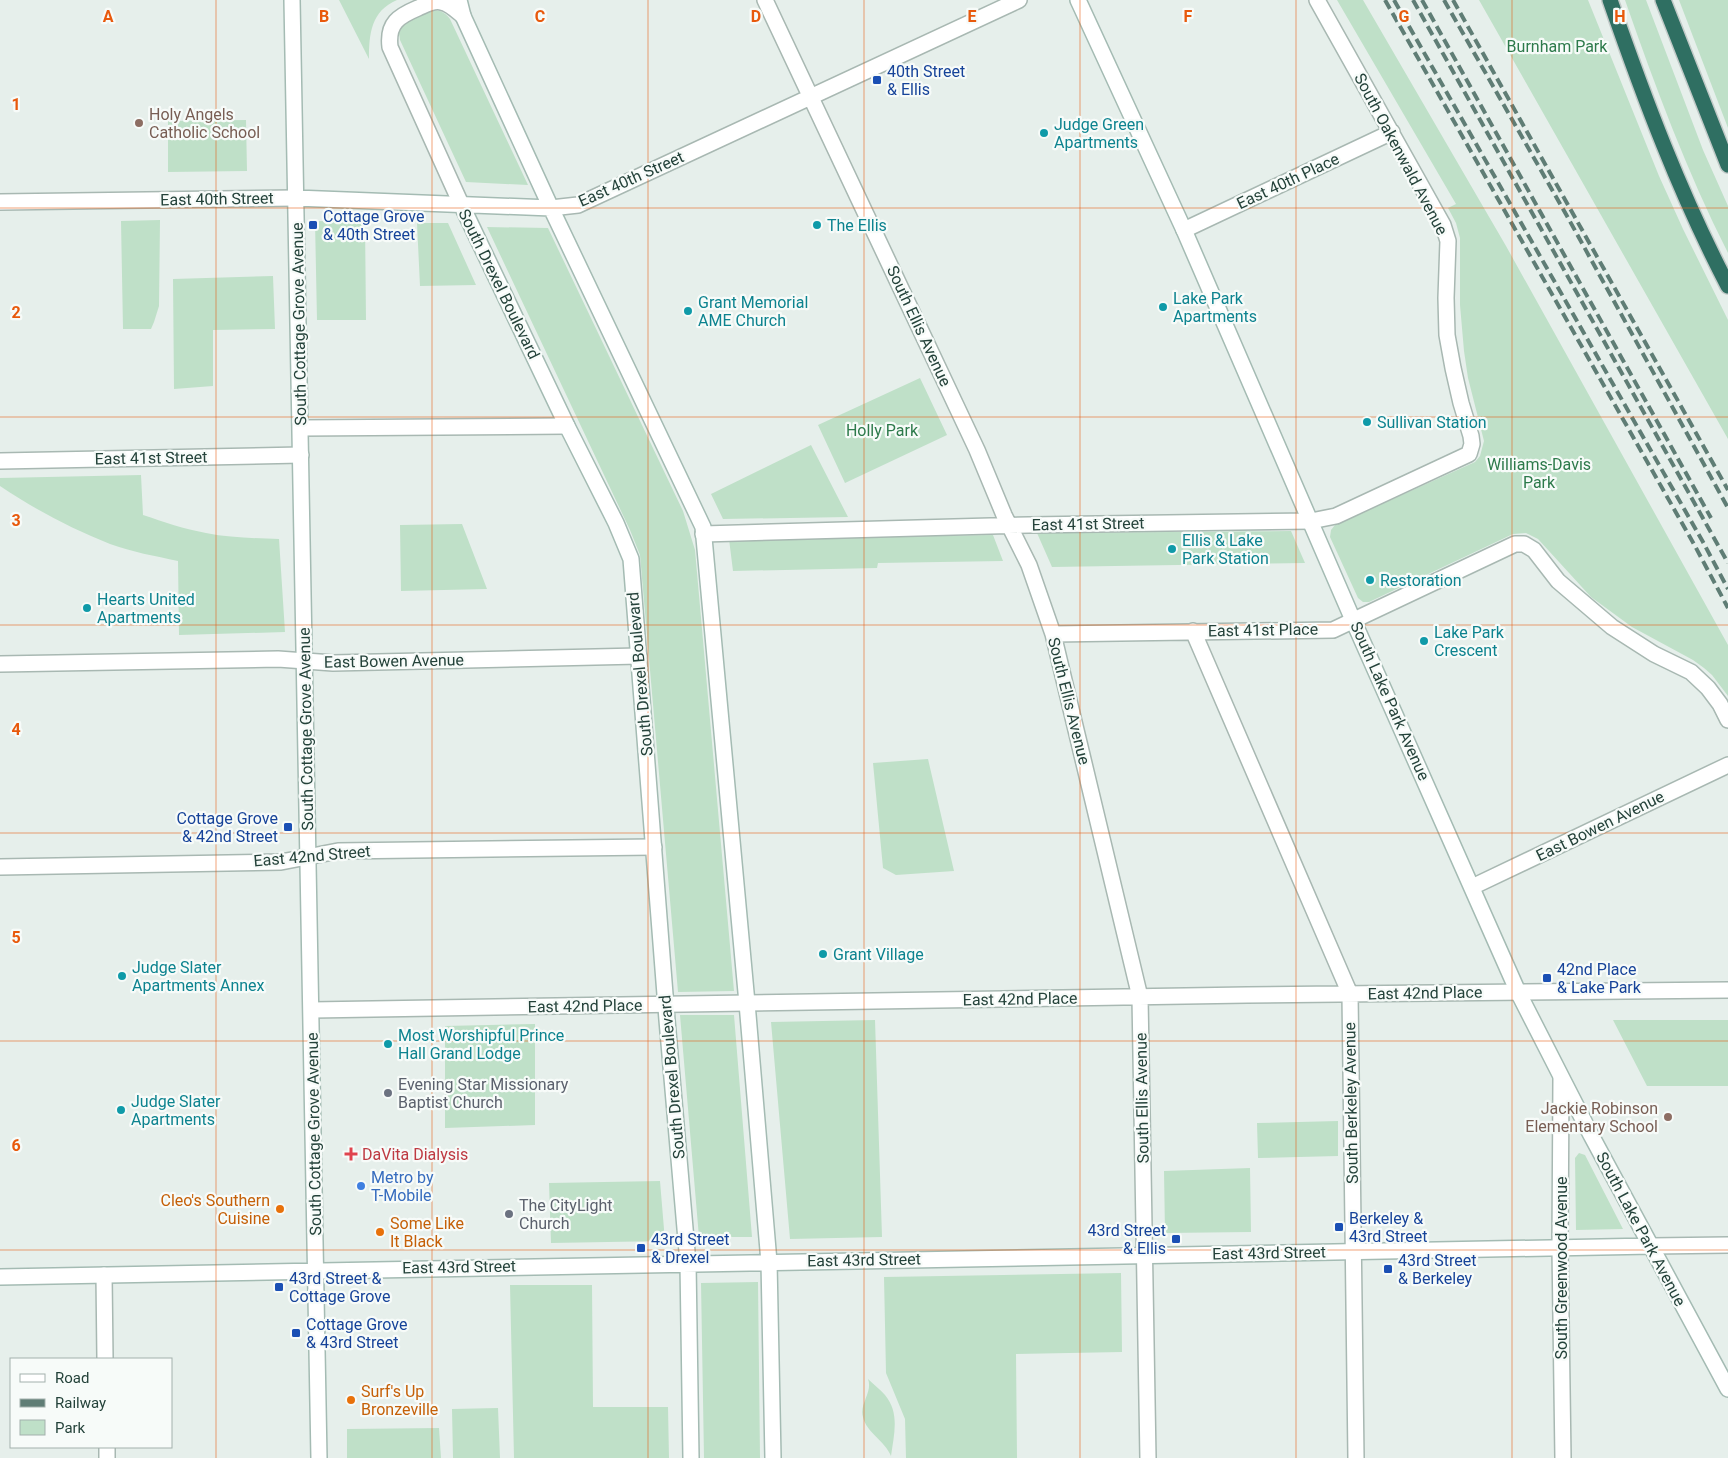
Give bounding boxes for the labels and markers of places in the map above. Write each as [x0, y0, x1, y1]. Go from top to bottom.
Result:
place label: 40th Street & Ellis [887, 62, 965, 99]
marker: 40th Street & Ellis [871, 74, 883, 86]
place label: Holy Angels Catholic School [149, 105, 260, 142]
place label: Judge Green Apartments [1054, 115, 1144, 152]
marker: Holy Angels Catholic School [133, 117, 145, 129]
marker: Judge Green Apartments [1038, 127, 1050, 139]
place label: Cottage Grove & 40th Street [323, 207, 424, 244]
place label: The Ellis [827, 216, 887, 235]
marker: Cottage Grove & 40th Street [307, 219, 319, 231]
marker: The Ellis [811, 219, 823, 231]
place label: Lake Park Apartments [1173, 289, 1257, 326]
place label: Grant Memorial AME Church [698, 293, 808, 330]
marker: Lake Park Apartments [1157, 301, 1169, 313]
marker: Grant Memorial AME Church [682, 305, 694, 317]
place label: Sullivan Station [1377, 413, 1487, 432]
marker: Sullivan Station [1361, 416, 1373, 428]
place label: Ellis & Lake Park Station [1182, 531, 1269, 568]
marker: Ellis & Lake Park Station [1166, 543, 1178, 555]
place label: Restoration [1380, 571, 1462, 590]
marker: Restoration [1364, 574, 1376, 586]
place label: Hearts United Apartments [97, 590, 195, 627]
marker: Hearts United Apartments [81, 602, 93, 614]
place label: Lake Park Crescent [1434, 623, 1505, 660]
marker: Lake Park Crescent [1418, 635, 1430, 647]
place label: Cottage Grove & 42nd Street [177, 809, 278, 846]
marker: Cottage Grove & 42nd Street [282, 821, 294, 833]
place label: Grant Village [833, 945, 924, 964]
marker: Grant Village [817, 948, 829, 960]
place label: Judge Slater Apartments Annex [132, 958, 265, 995]
place label: 42nd Place & Lake Park [1557, 960, 1642, 997]
marker: Judge Slater Apartments Annex [116, 970, 128, 982]
marker: 42nd Place & Lake Park [1541, 972, 1553, 984]
place label: Most Worshipful Prince Hall Grand Lodge [398, 1026, 564, 1063]
marker: Most Worshipful Prince Hall Grand Lodge [382, 1038, 394, 1050]
place label: Evening Star Missionary Baptist Church [398, 1075, 569, 1112]
marker: Evening Star Missionary Baptist Church [382, 1087, 394, 1099]
place label: Judge Slater Apartments [131, 1092, 221, 1129]
place label: Jackie Robinson Elementary School [1525, 1099, 1658, 1136]
marker: Judge Slater Apartments [115, 1104, 127, 1116]
marker: Jackie Robinson Elementary School [1662, 1111, 1674, 1123]
place label: DaVita Dialysis [362, 1145, 468, 1164]
marker: DaVita Dialysis [344, 1147, 358, 1161]
place label: Metro by T-Mobile [371, 1168, 434, 1205]
marker: Metro by T-Mobile [355, 1180, 367, 1192]
place label: Cleo's Southern Cuisine [161, 1191, 270, 1228]
place label: The CityLight Church [519, 1196, 612, 1233]
marker: Cleo's Southern Cuisine [274, 1203, 286, 1215]
marker: The CityLight Church [503, 1208, 515, 1220]
place label: Berkeley & 43rd Street [1349, 1209, 1427, 1246]
place label: Some Like It Black [390, 1214, 464, 1251]
place label: 43rd Street & Ellis [1088, 1221, 1166, 1258]
marker: Berkeley & 43rd Street [1333, 1221, 1345, 1233]
marker: Some Like It Black [374, 1226, 386, 1238]
place label: 43rd Street & Drexel [651, 1230, 729, 1267]
marker: 43rd Street & Ellis [1170, 1233, 1182, 1245]
marker: 43rd Street & Drexel [635, 1242, 647, 1254]
place label: 43rd Street & Berkeley [1398, 1251, 1476, 1288]
marker: 43rd Street & Berkeley [1382, 1263, 1394, 1275]
place label: 43rd Street & Cottage Grove [289, 1269, 390, 1306]
marker: 43rd Street & Cottage Grove [273, 1281, 285, 1293]
place label: Cottage Grove & 43rd Street [306, 1315, 407, 1352]
marker: Cottage Grove & 43rd Street [290, 1327, 302, 1339]
place label: Surf's Up Bronzeville [361, 1382, 438, 1419]
marker: Surf's Up Bronzeville [345, 1394, 357, 1406]

